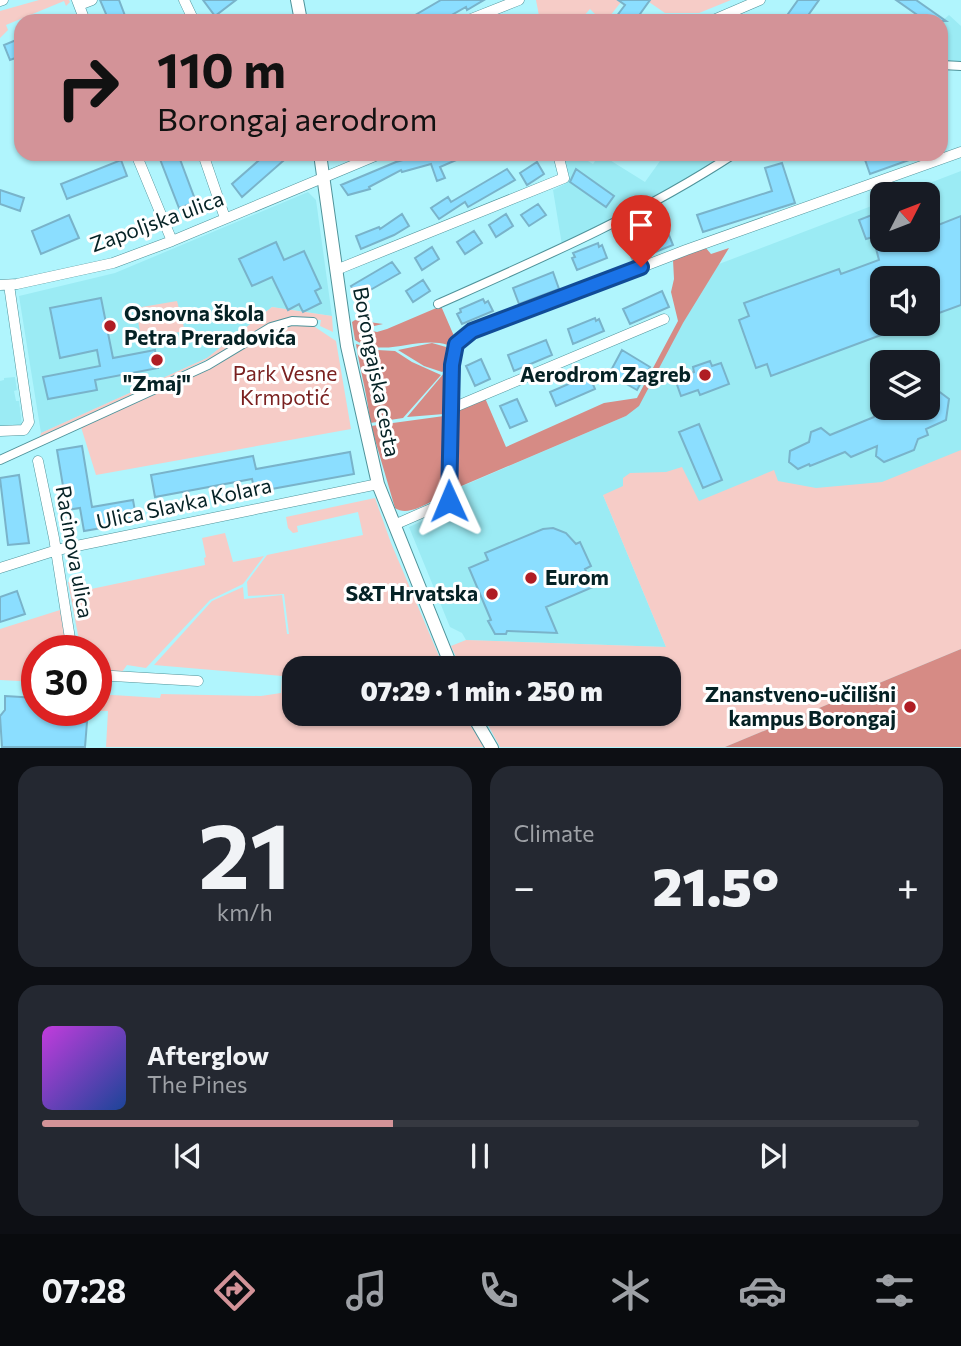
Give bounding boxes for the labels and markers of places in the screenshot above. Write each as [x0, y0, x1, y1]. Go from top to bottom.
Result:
pin [611, 195, 671, 267]
place label: Osnovna škola Petra Preradovića [124, 300, 296, 349]
marker: Osnovna škola Petra Preradovića [102, 318, 118, 334]
marker: "Zmaj" [149, 352, 165, 368]
place label: Aerodrom Zagreb [520, 361, 691, 386]
marker: Aerodrom Zagreb [697, 367, 713, 383]
place label: "Zmaj" [123, 370, 191, 395]
place label: Eurom [545, 564, 609, 589]
marker: Eurom [523, 570, 539, 586]
place label: S&T Hrvatska [346, 580, 478, 605]
marker: S&T Hrvatska [484, 586, 500, 602]
place label: Znanstveno-učilišni kampus Borongaj [705, 681, 896, 730]
marker: Znanstveno-učilišni kampus Borongaj [902, 699, 918, 715]

